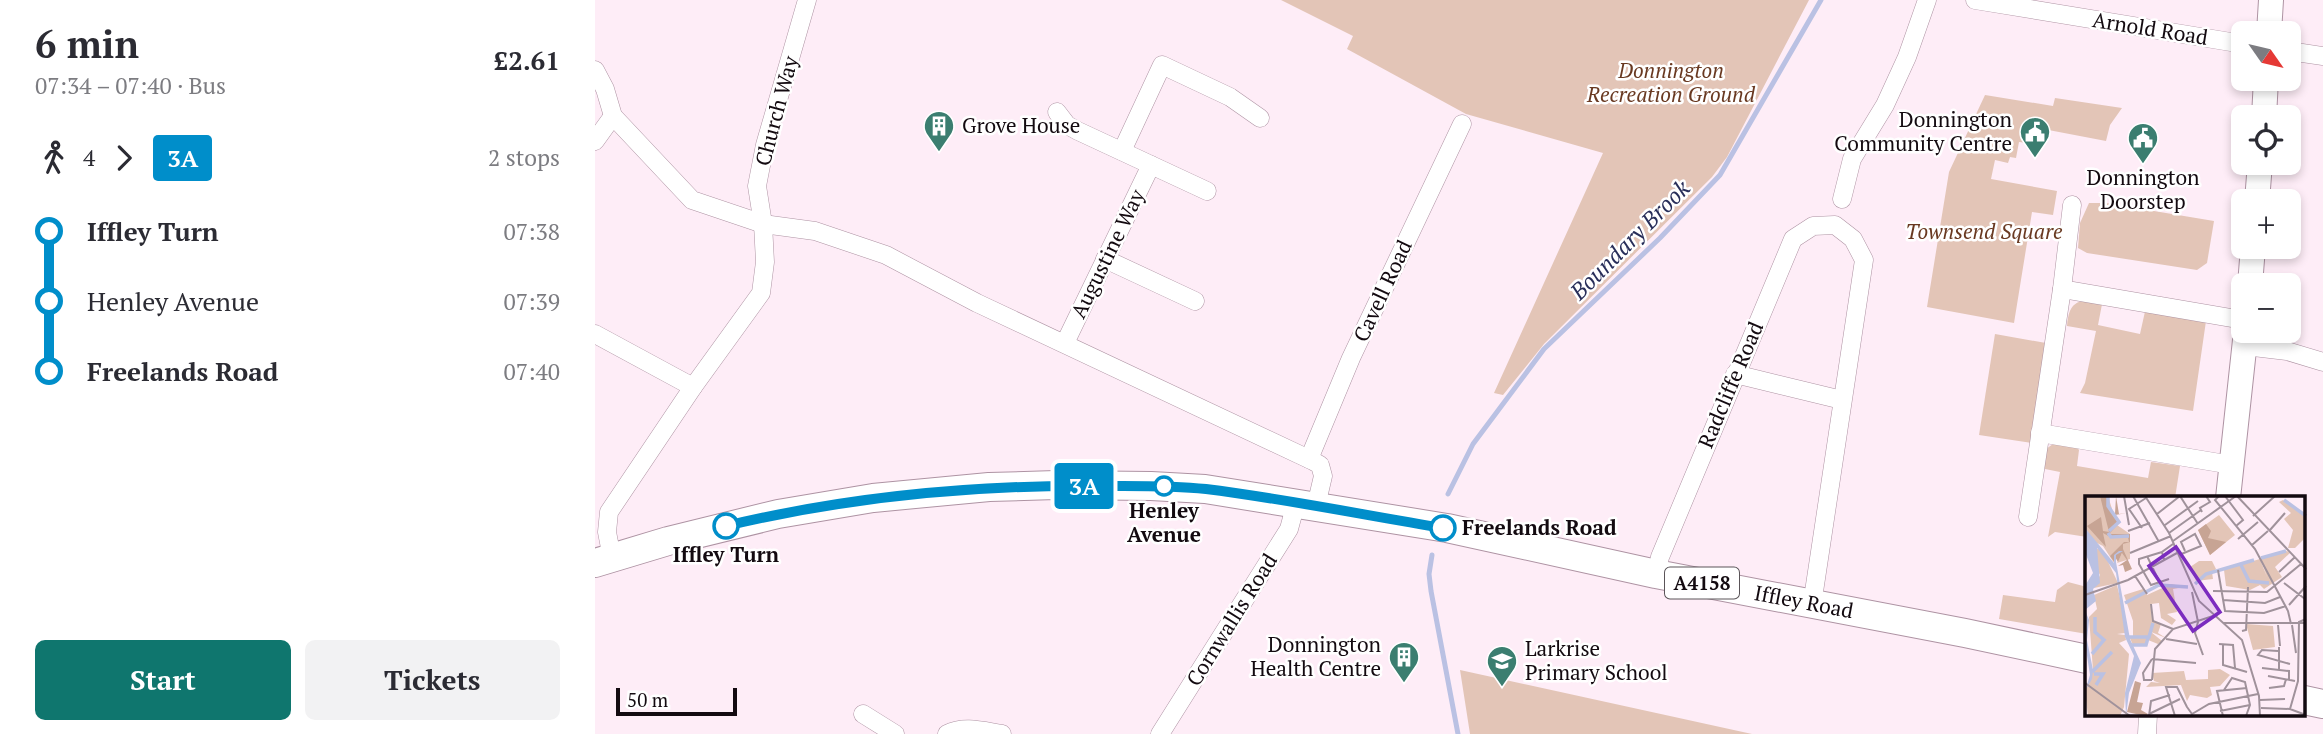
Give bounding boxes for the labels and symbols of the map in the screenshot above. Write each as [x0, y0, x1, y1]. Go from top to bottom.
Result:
street label: Arnold Road [2090, 5, 2210, 51]
north arrow [2231, 21, 2301, 91]
street label: Church Way [748, 52, 804, 169]
park label: Donnington Recreation Ground [1586, 56, 1756, 108]
place label: Donnington Community Centre [1834, 105, 2013, 157]
building icon: Grove House [922, 109, 956, 153]
place label: Grove House [962, 111, 1080, 139]
public building icon: Donnington Community Centre [2018, 115, 2052, 159]
public building icon: Donnington Doorstep [2126, 121, 2160, 165]
place label: Donnington Doorstep [2086, 163, 2200, 215]
water label: Boundary Brook [1562, 172, 1697, 307]
street label: Augustine Way [1064, 184, 1151, 323]
park label: Townsend Square [1905, 217, 2063, 245]
street label: Cavell Road [1346, 235, 1418, 346]
street label: Radcliffe Road [1691, 317, 1769, 452]
line badge: 3A [1053, 463, 1115, 509]
marker: Henley Avenue [1154, 476, 1174, 496]
place label: Henley Avenue [1127, 496, 1201, 548]
inset map [2085, 496, 2305, 716]
marker: Iffley Turn [713, 513, 739, 539]
place label: Freelands Road [1462, 513, 1617, 541]
marker: Freelands Road [1430, 515, 1456, 541]
place label: Iffley Turn [673, 540, 780, 568]
street label: Cornwallis Road [1179, 548, 1283, 691]
road number: A4158 [1665, 568, 1739, 598]
street label: Iffley Road [1752, 578, 1856, 624]
place label: Donnington Health Centre [1251, 630, 1382, 682]
place label: Larkrise Primary School [1525, 634, 1668, 686]
building icon: Donnington Health Centre [1387, 640, 1421, 684]
school or university icon: Larkrise Primary School [1485, 644, 1519, 688]
scale bar [616, 685, 737, 717]

